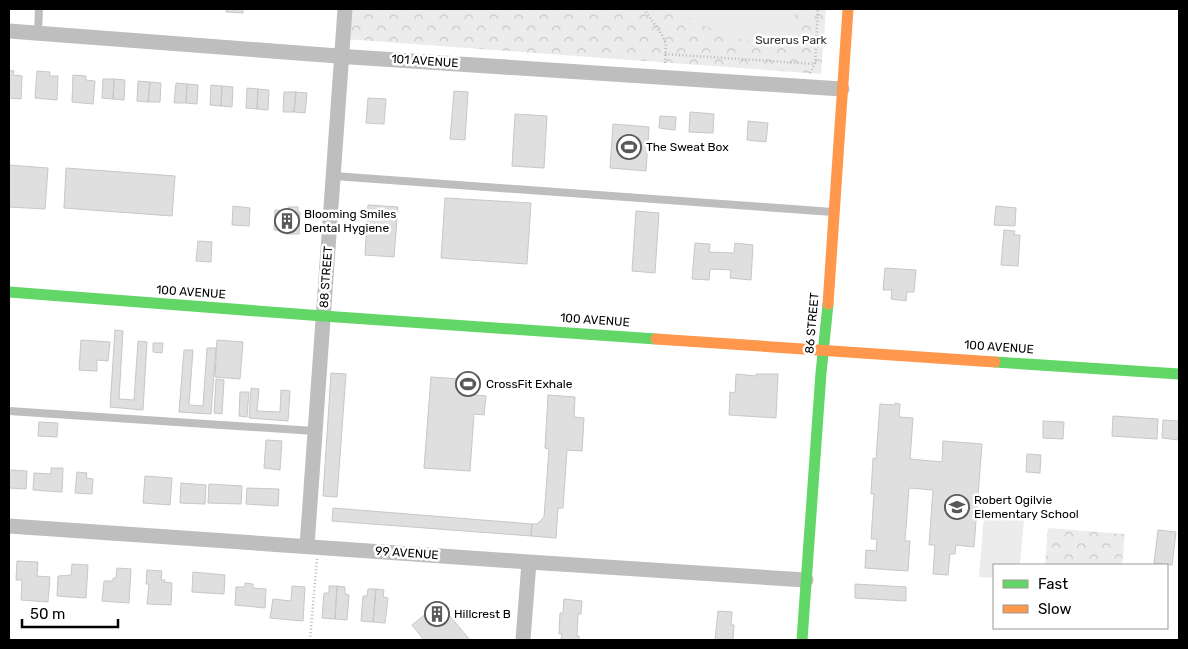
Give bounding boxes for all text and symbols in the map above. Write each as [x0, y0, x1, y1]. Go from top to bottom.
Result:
park label: Surerus Park [755, 33, 828, 47]
street label: 101 AVENUE [391, 52, 459, 70]
sports icon: The Sweat Box [616, 134, 642, 160]
place label: The Sweat Box [646, 140, 729, 154]
place label: Blooming Smiles Dental Hygiene [304, 207, 396, 235]
building icon: Blooming Smiles Dental Hygiene [274, 208, 300, 234]
street label: 88 STREET [317, 246, 335, 308]
street label: 100 AVENUE [156, 283, 226, 301]
street label: 86 STREET [802, 292, 822, 354]
street label: 100 AVENUE [560, 311, 630, 329]
street label: 100 AVENUE [964, 338, 1034, 356]
sports icon: CrossFit Exhale [455, 371, 481, 397]
place label: CrossFit Exhale [486, 377, 573, 391]
place label: Robert Ogilvie Elementary School [974, 493, 1079, 521]
school or university icon: Robert Ogilvie Elementary School [944, 494, 970, 520]
street label: 99 AVENUE [375, 544, 439, 562]
legend [993, 564, 1168, 629]
text: Fast [1038, 575, 1068, 593]
scale bar [22, 596, 119, 628]
text: Slow [1038, 600, 1071, 618]
building icon: Hillcrest B [424, 601, 450, 627]
text: 50 m [30, 605, 65, 623]
place label: Hillcrest B [454, 607, 511, 621]

